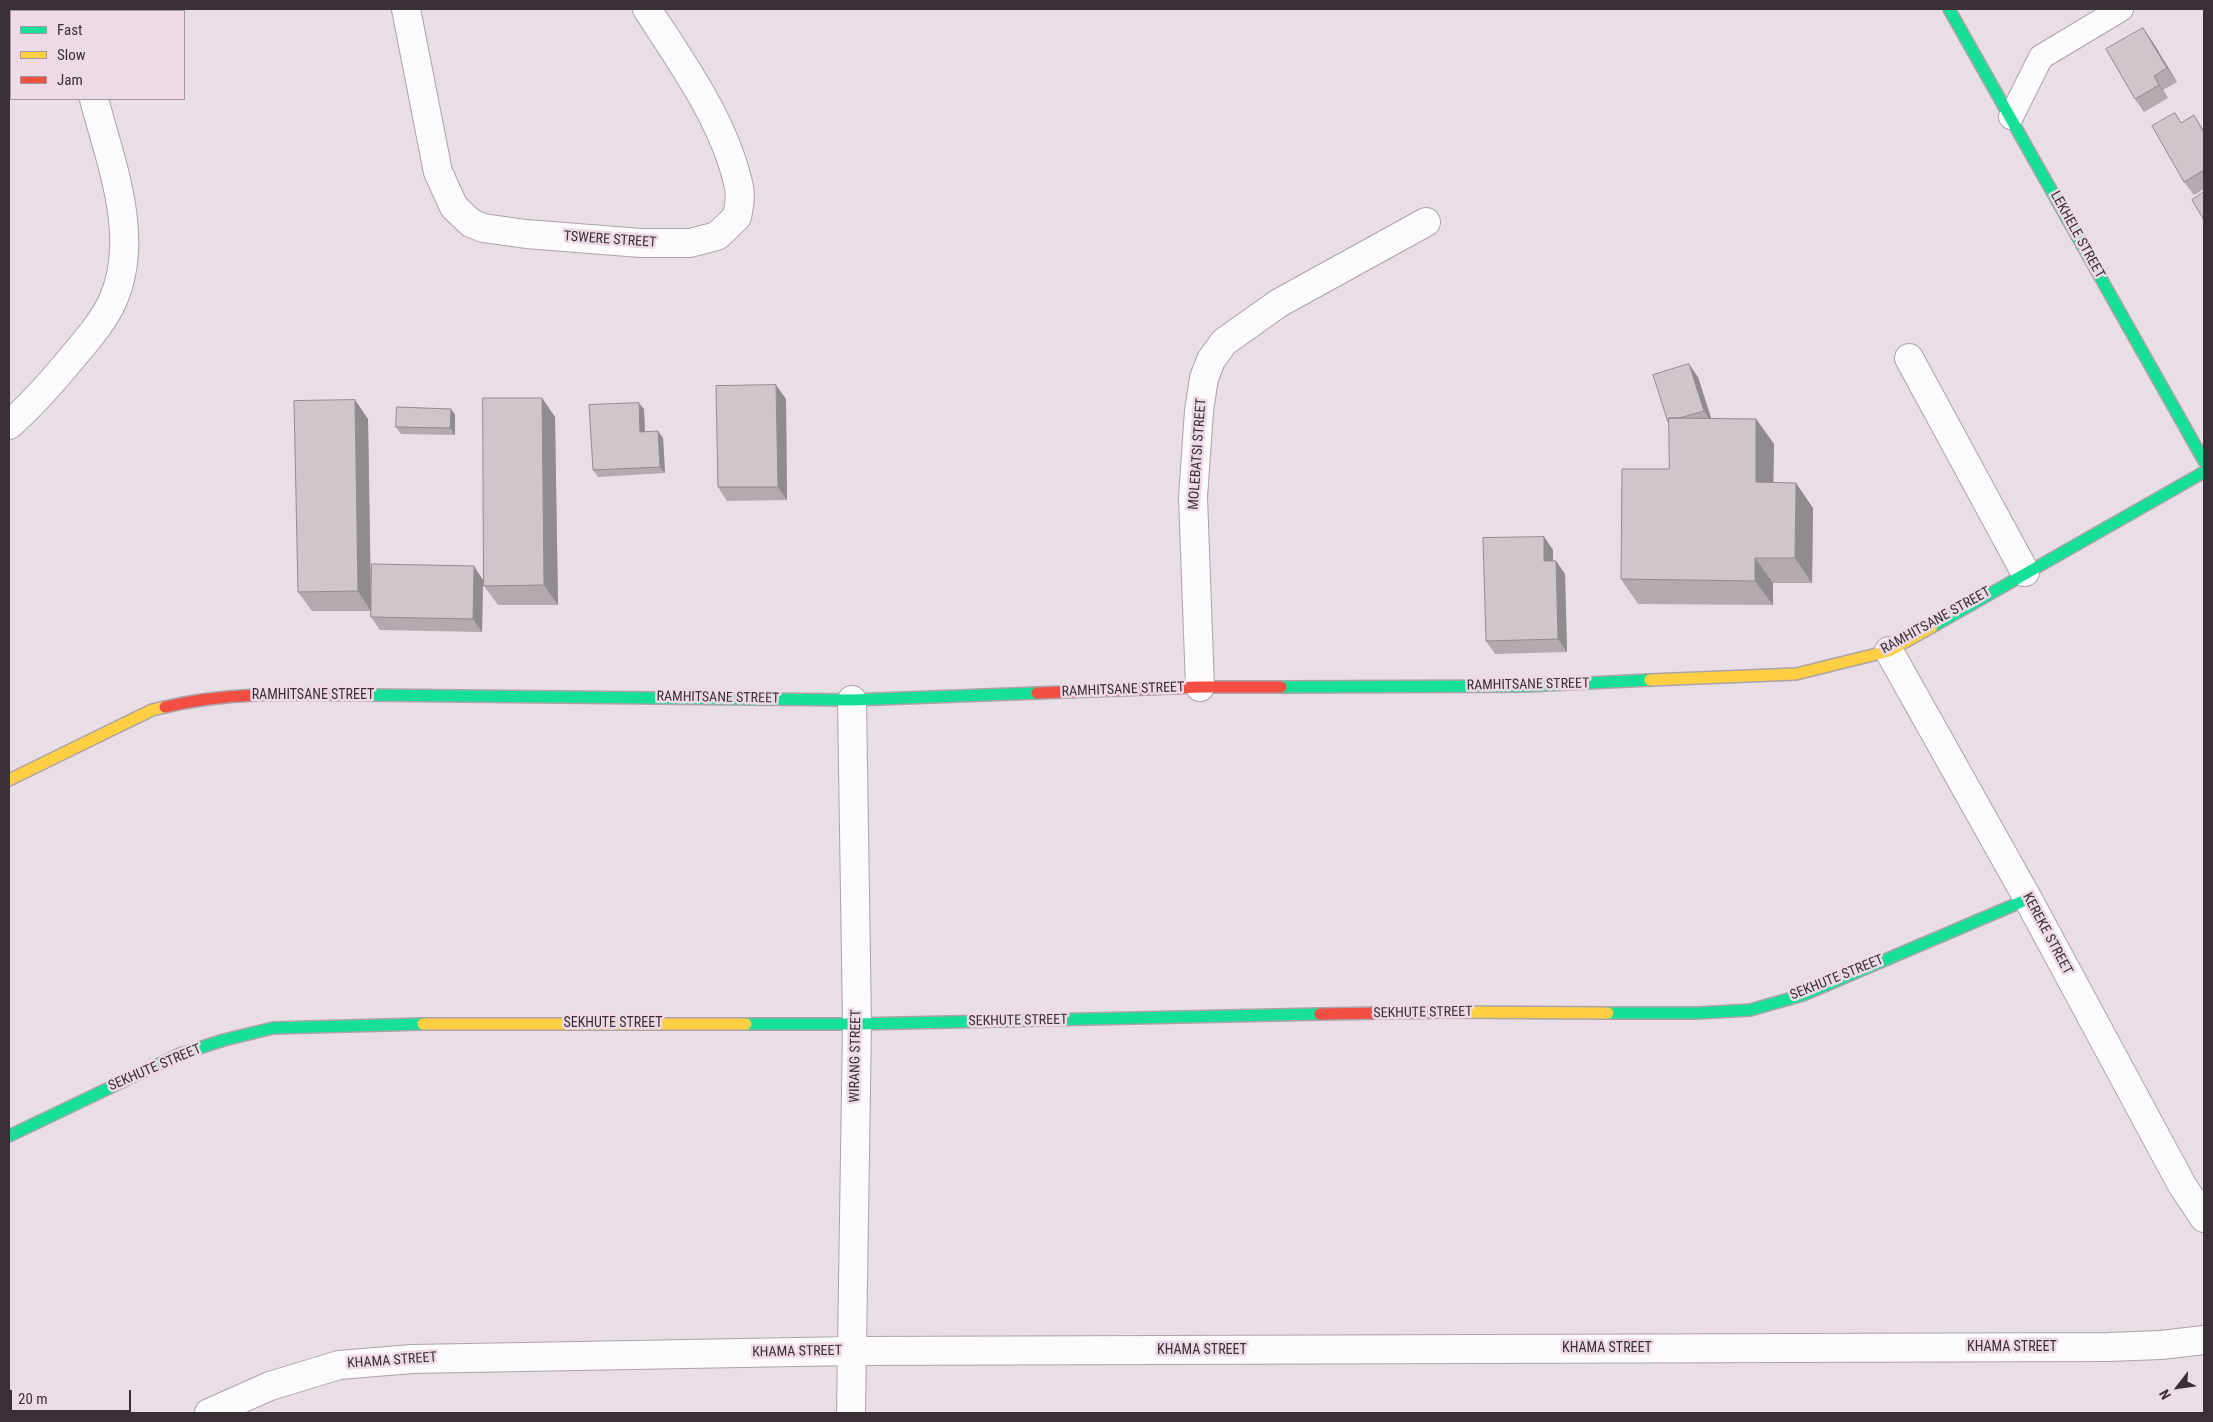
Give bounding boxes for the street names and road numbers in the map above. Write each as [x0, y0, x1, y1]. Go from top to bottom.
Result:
street label: LEKHELE STREET [2046, 188, 2108, 282]
street label: TSWERE STREET [563, 228, 657, 252]
street label: MOLEBATSI STREET [1186, 398, 1210, 510]
street label: RAMHITSANE STREET [1878, 584, 1994, 658]
street label: RAMHITSANE STREET [1466, 676, 1590, 694]
street label: RAMHITSANE STREET [1061, 679, 1185, 701]
street label: RAMHITSANE STREET [252, 687, 374, 703]
street label: RAMHITSANE STREET [656, 689, 780, 707]
street label: KEREKE STREET [2018, 890, 2076, 978]
street label: SEKHUTE STREET [1788, 952, 1886, 1004]
street label: SEKHUTE STREET [1373, 1004, 1473, 1022]
street label: WIRANG STREET [847, 1009, 865, 1103]
street label: SEKHUTE STREET [968, 1012, 1068, 1030]
street label: SEKHUTE STREET [563, 1015, 663, 1031]
street label: SEKHUTE STREET [106, 1041, 204, 1095]
street label: KHAMA STREET [1967, 1339, 2057, 1355]
street label: KHAMA STREET [1562, 1340, 1652, 1356]
street label: KHAMA STREET [1157, 1342, 1247, 1358]
street label: KHAMA STREET [752, 1343, 842, 1361]
street label: KHAMA STREET [347, 1349, 437, 1373]

